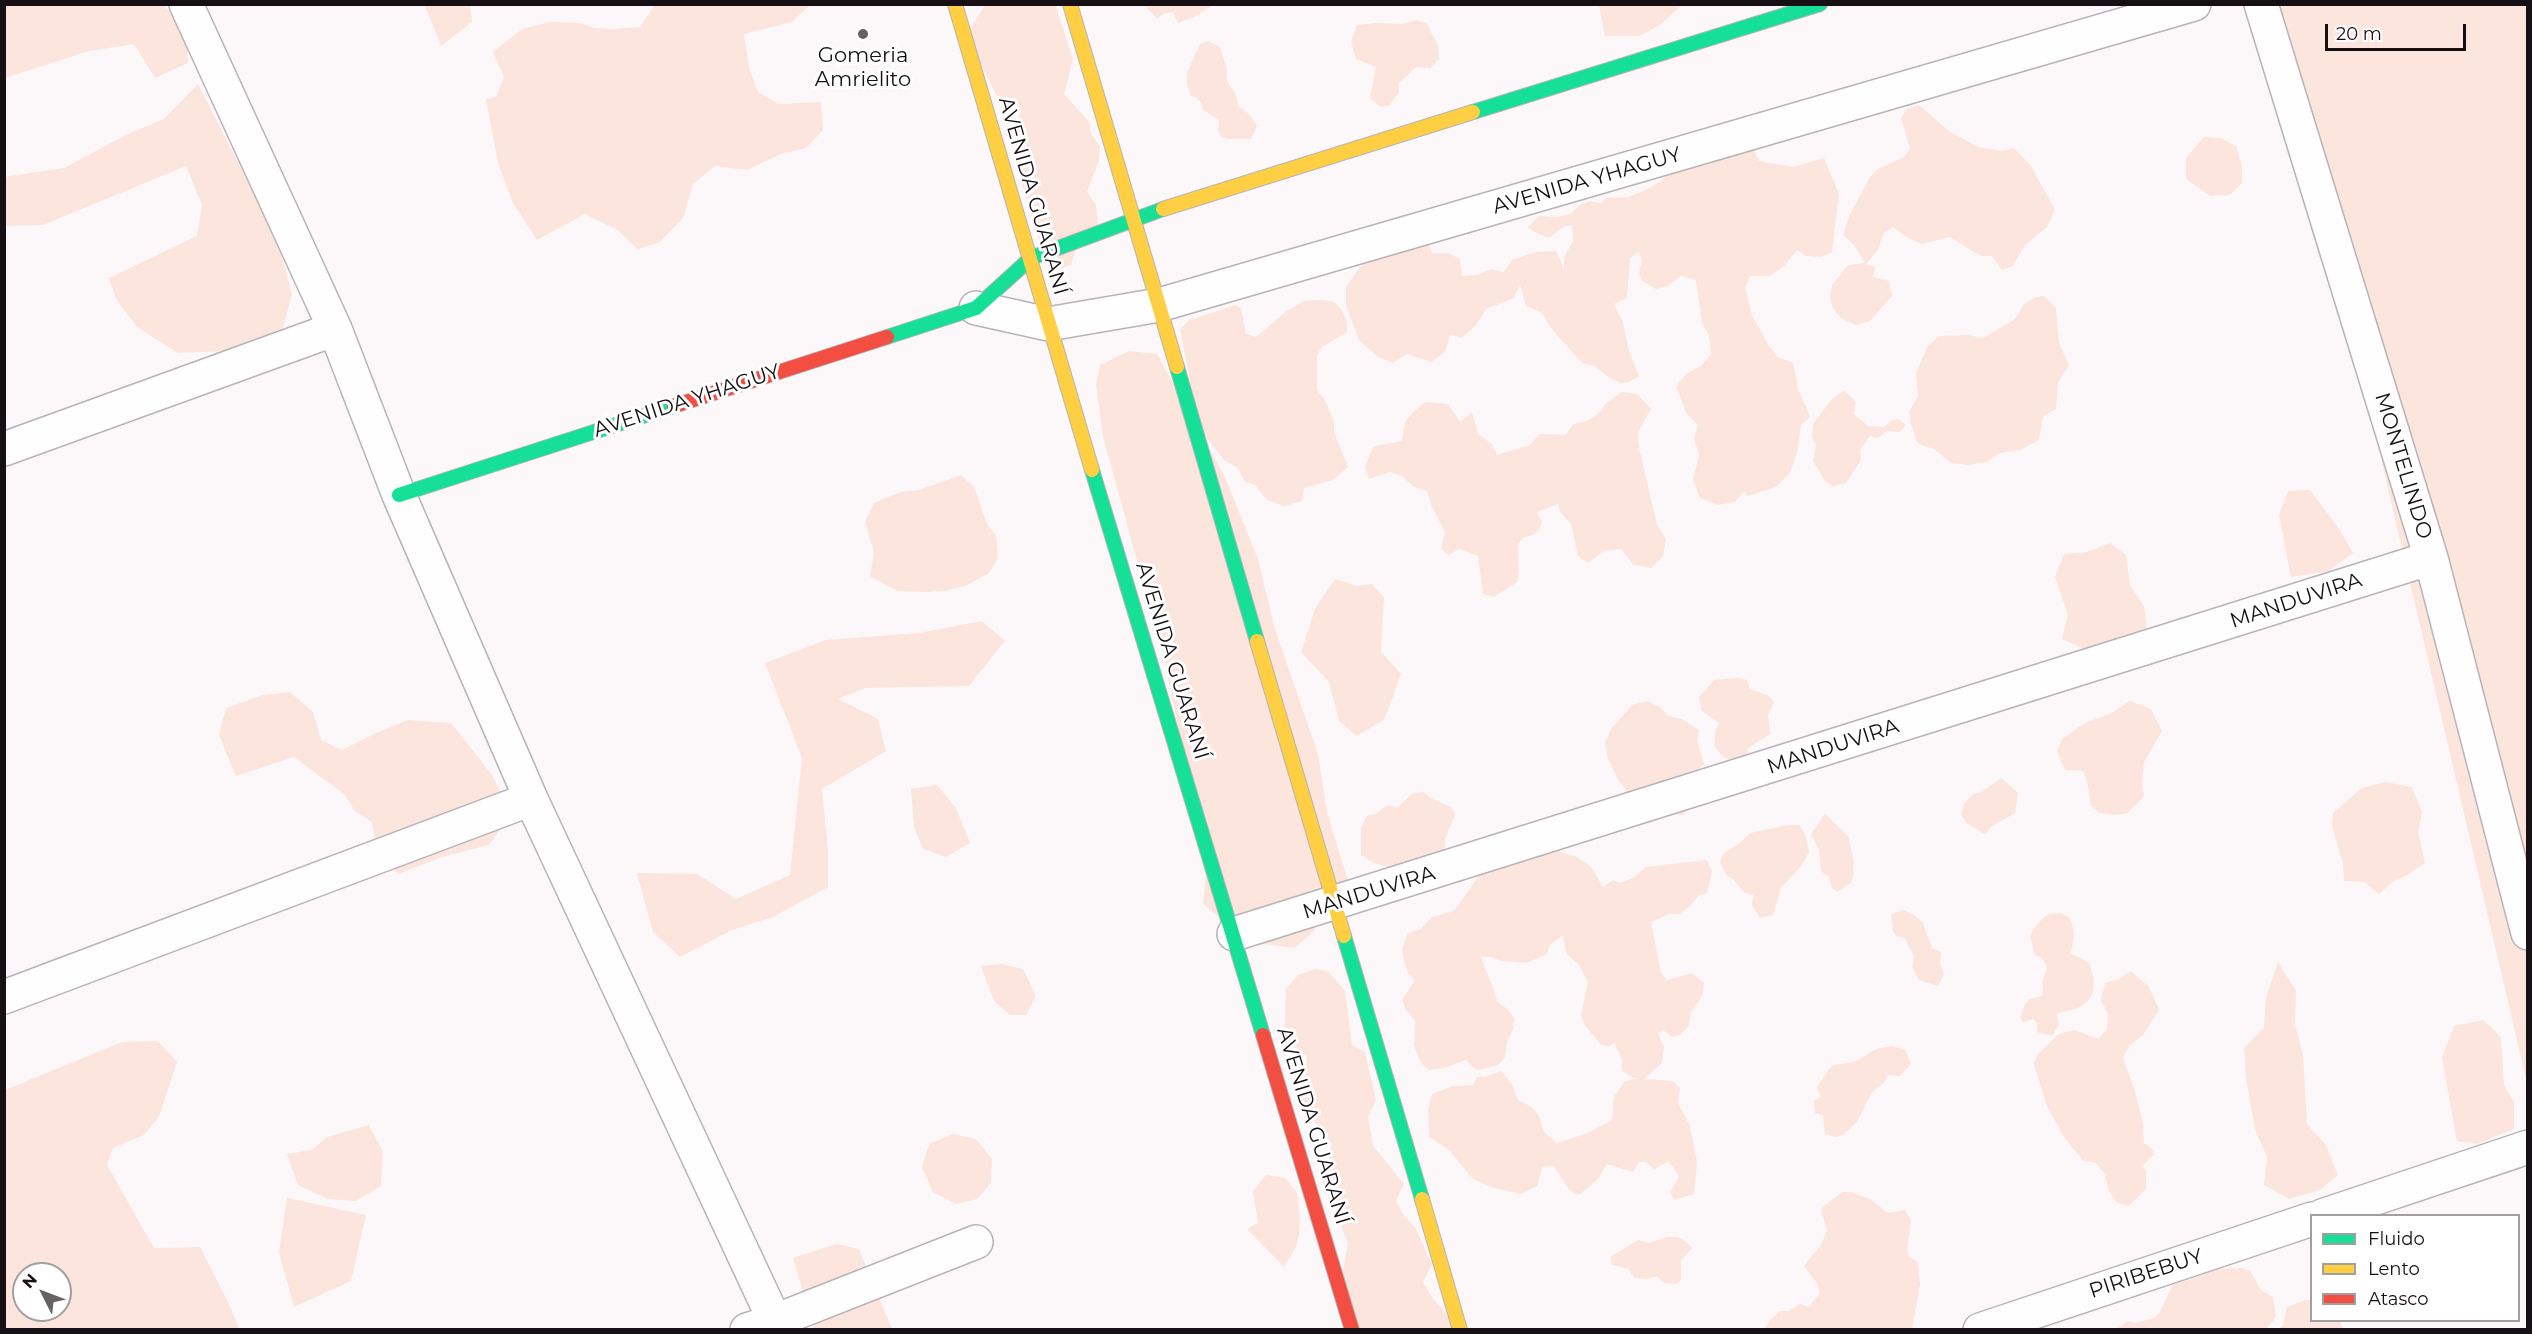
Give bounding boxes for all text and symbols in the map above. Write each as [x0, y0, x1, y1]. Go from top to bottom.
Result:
scale bar [2328, 12, 2469, 50]
text: 20 m [2336, 23, 2382, 45]
marker: Gomeria Amrielito [856, 27, 870, 41]
place label: Gomeria Amrielito [815, 43, 911, 93]
street label: AVENIDA GUARANÍ [993, 94, 1073, 298]
street label: AVENIDA YHAGUY [1490, 142, 1684, 220]
street label: AVENIDA YHAGUY [591, 359, 783, 443]
street label: MONTELINDO [2369, 390, 2437, 542]
street label: AVENIDA GUARANÍ [1130, 559, 1214, 763]
street label: MANDUVIRA [2227, 568, 2365, 634]
street label: MANDUVIRA [1764, 714, 1902, 780]
street label: MANDUVIRA [1300, 861, 1438, 925]
street label: AVENIDA GUARANÍ [1271, 1024, 1355, 1228]
legend [2310, 1214, 2520, 1322]
text: Fluido [2368, 1228, 2425, 1250]
street label: PIRIBEBUY [2086, 1244, 2206, 1304]
text: Lento [2368, 1258, 2420, 1280]
north arrow [12, 1262, 72, 1322]
text: N [18, 1270, 41, 1292]
text: Atasco [2368, 1288, 2428, 1310]

